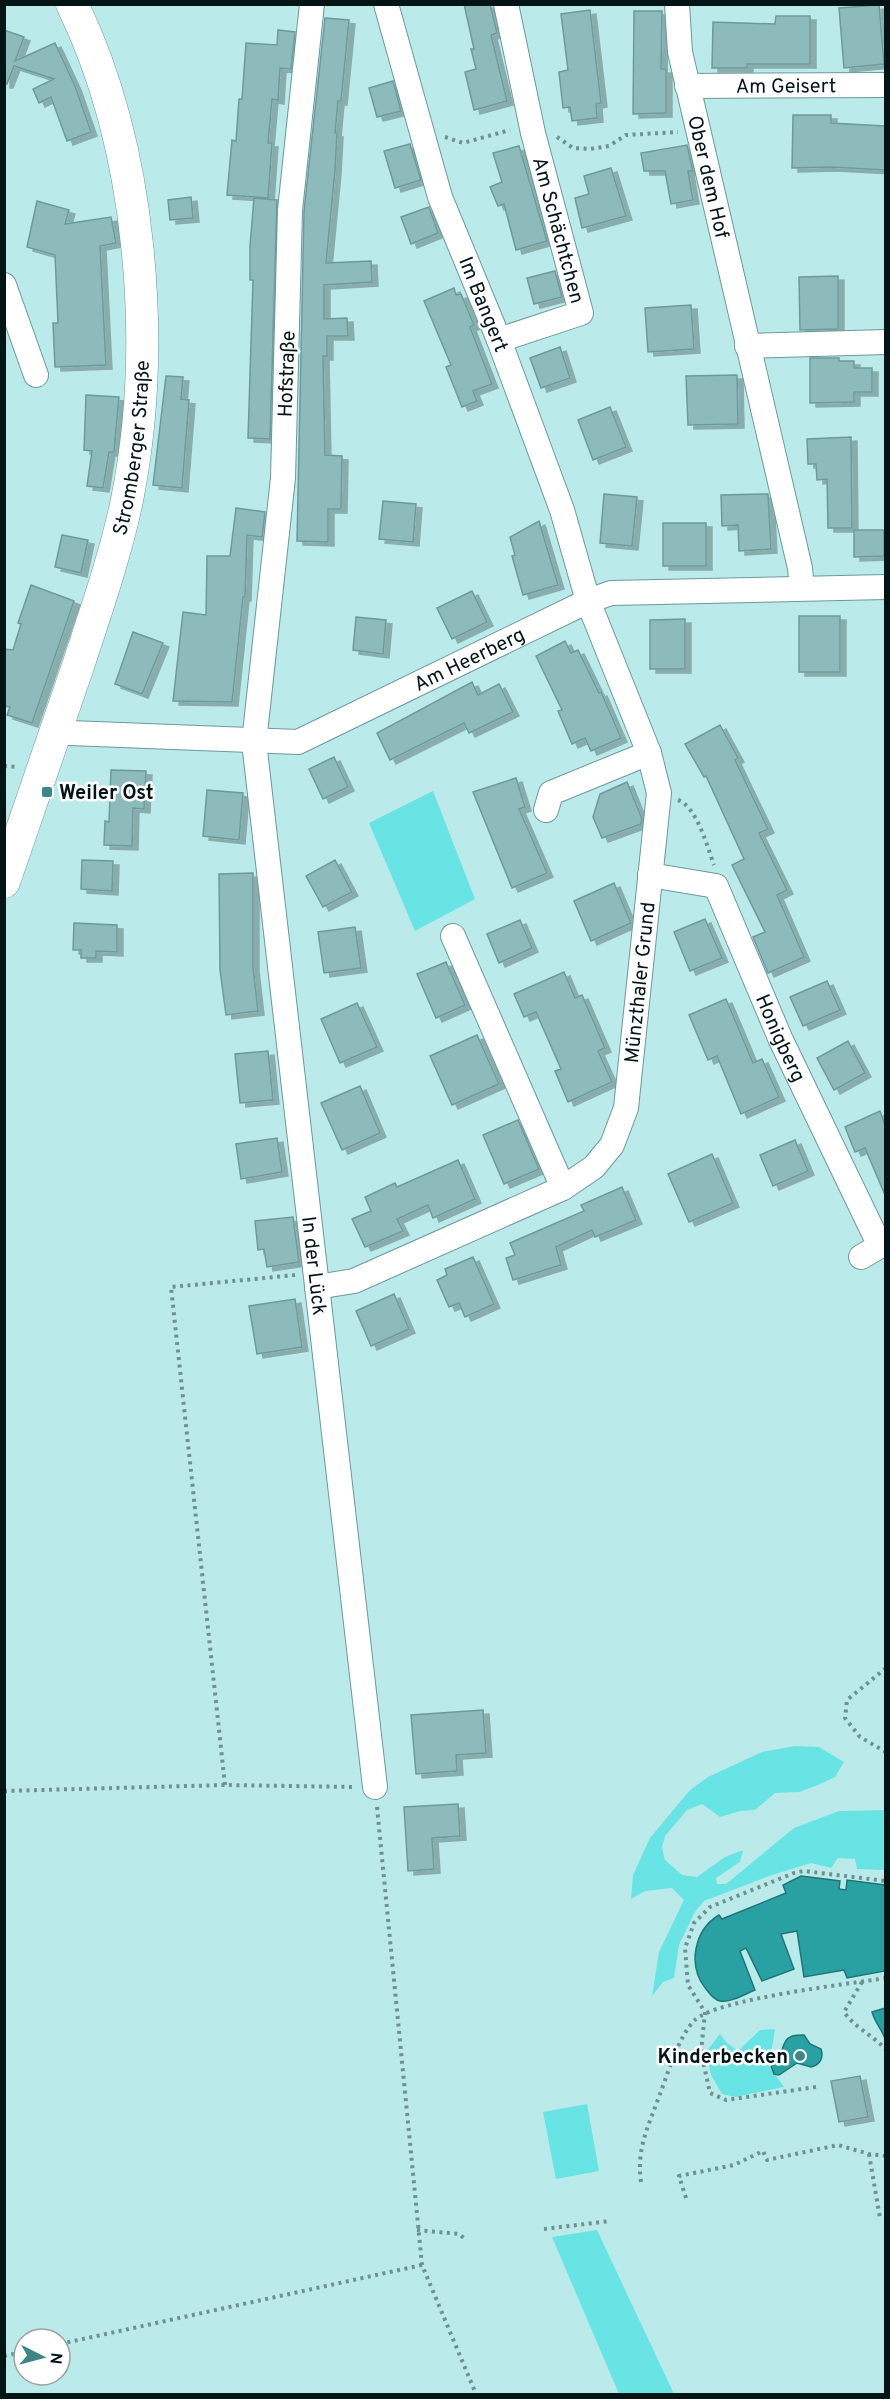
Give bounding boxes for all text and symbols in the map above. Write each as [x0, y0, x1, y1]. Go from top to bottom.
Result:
street label: Am Geisert [736, 74, 836, 101]
street label: Ober dem Hof [680, 113, 734, 241]
street label: Am Schächtchen [525, 154, 589, 307]
street label: Im Bangert [451, 253, 513, 356]
street label: Hofstraße [273, 330, 303, 418]
street label: Stromberger Straße [108, 360, 157, 539]
street label: Am Heerberg [410, 623, 530, 699]
place label: Weiler Ost [59, 781, 154, 807]
marker: Weiler Ost [40, 785, 54, 799]
street label: Münzthaler Grund [620, 901, 663, 1065]
street label: Honigberg [748, 991, 810, 1087]
street label: In der Lück [294, 1215, 331, 1317]
place label: Kinderbecken [658, 2045, 788, 2071]
marker: Kinderbecken [793, 2049, 807, 2063]
north arrow [12, 2327, 72, 2387]
text: N [44, 2352, 65, 2365]

